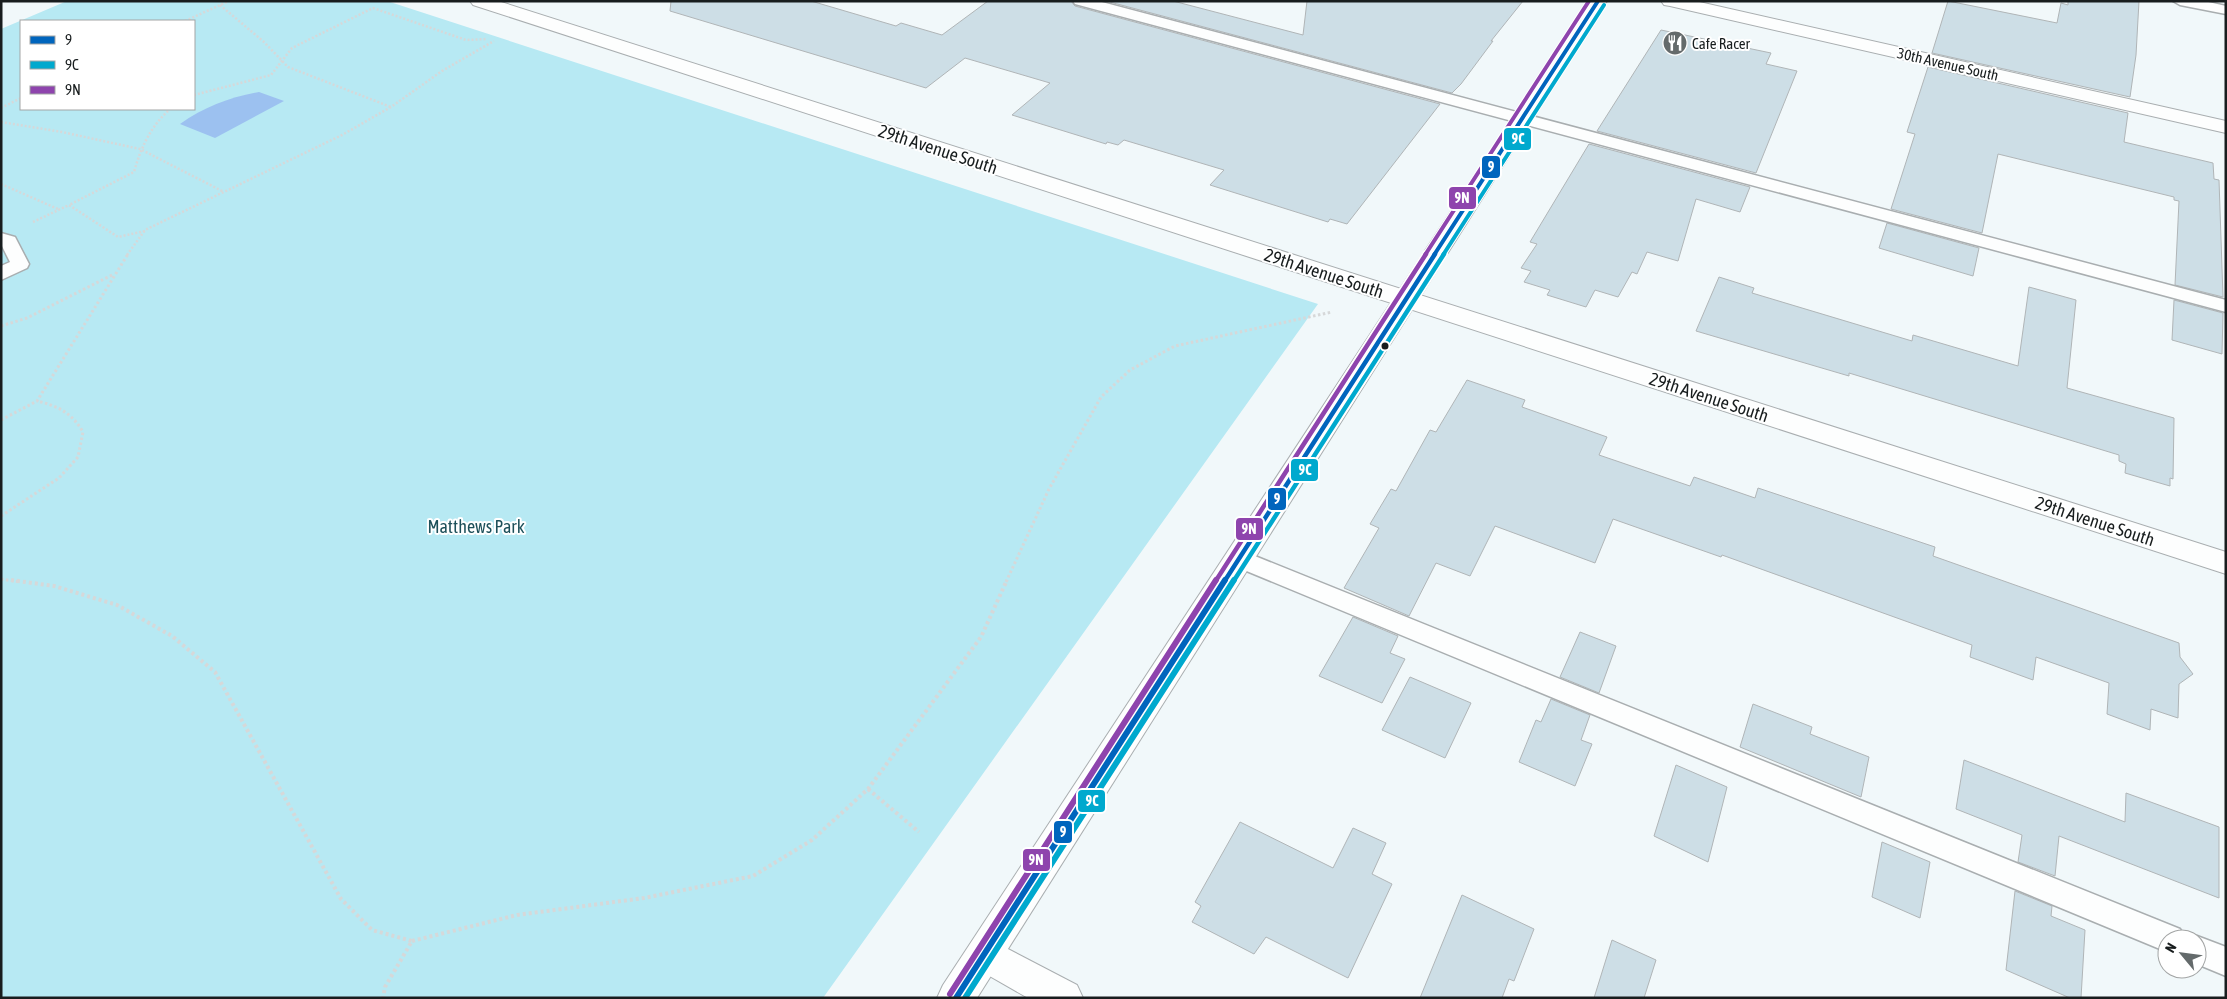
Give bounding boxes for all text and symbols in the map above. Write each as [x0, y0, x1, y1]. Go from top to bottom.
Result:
legend [20, 20, 195, 110]
restaurant icon: Cafe Racer [1662, 30, 1688, 56]
text: 9 [65, 31, 72, 48]
place label: Cafe Racer [1692, 35, 1751, 52]
street label: 30th Avenue South [1896, 44, 2000, 84]
text: 9C [65, 56, 79, 73]
text: 9N [65, 81, 81, 98]
street label: 29th Avenue South [876, 120, 1000, 178]
line badge: 9C [1503, 127, 1532, 151]
text: 9C [1512, 131, 1525, 147]
line badge: 9 [1481, 155, 1501, 179]
text: 9 [1488, 159, 1495, 175]
line badge: 9N [1448, 186, 1477, 210]
text: 9N [1455, 190, 1469, 206]
street label: 29th Avenue South [1262, 244, 1386, 302]
unlabelled marker [1380, 341, 1390, 351]
street label: 29th Avenue South [1647, 368, 1771, 426]
line badge: 9C [1290, 458, 1319, 482]
text: 9C [1299, 462, 1312, 478]
line badge: 9 [1267, 487, 1287, 511]
text: 9 [1274, 491, 1281, 507]
street label: 29th Avenue South [2033, 492, 2157, 550]
park label: Matthews Park [427, 516, 525, 537]
line badge: 9N [1235, 517, 1264, 541]
text: 9N [1242, 521, 1256, 537]
line badge: 9C [1077, 789, 1106, 813]
text: 9C [1086, 793, 1099, 809]
line badge: 9 [1053, 820, 1073, 844]
text: 9 [1060, 824, 1067, 840]
line badge: 9N [1022, 848, 1051, 872]
text: 9N [1029, 852, 1043, 868]
north arrow [2157, 929, 2207, 979]
text: N [2162, 940, 2180, 955]

